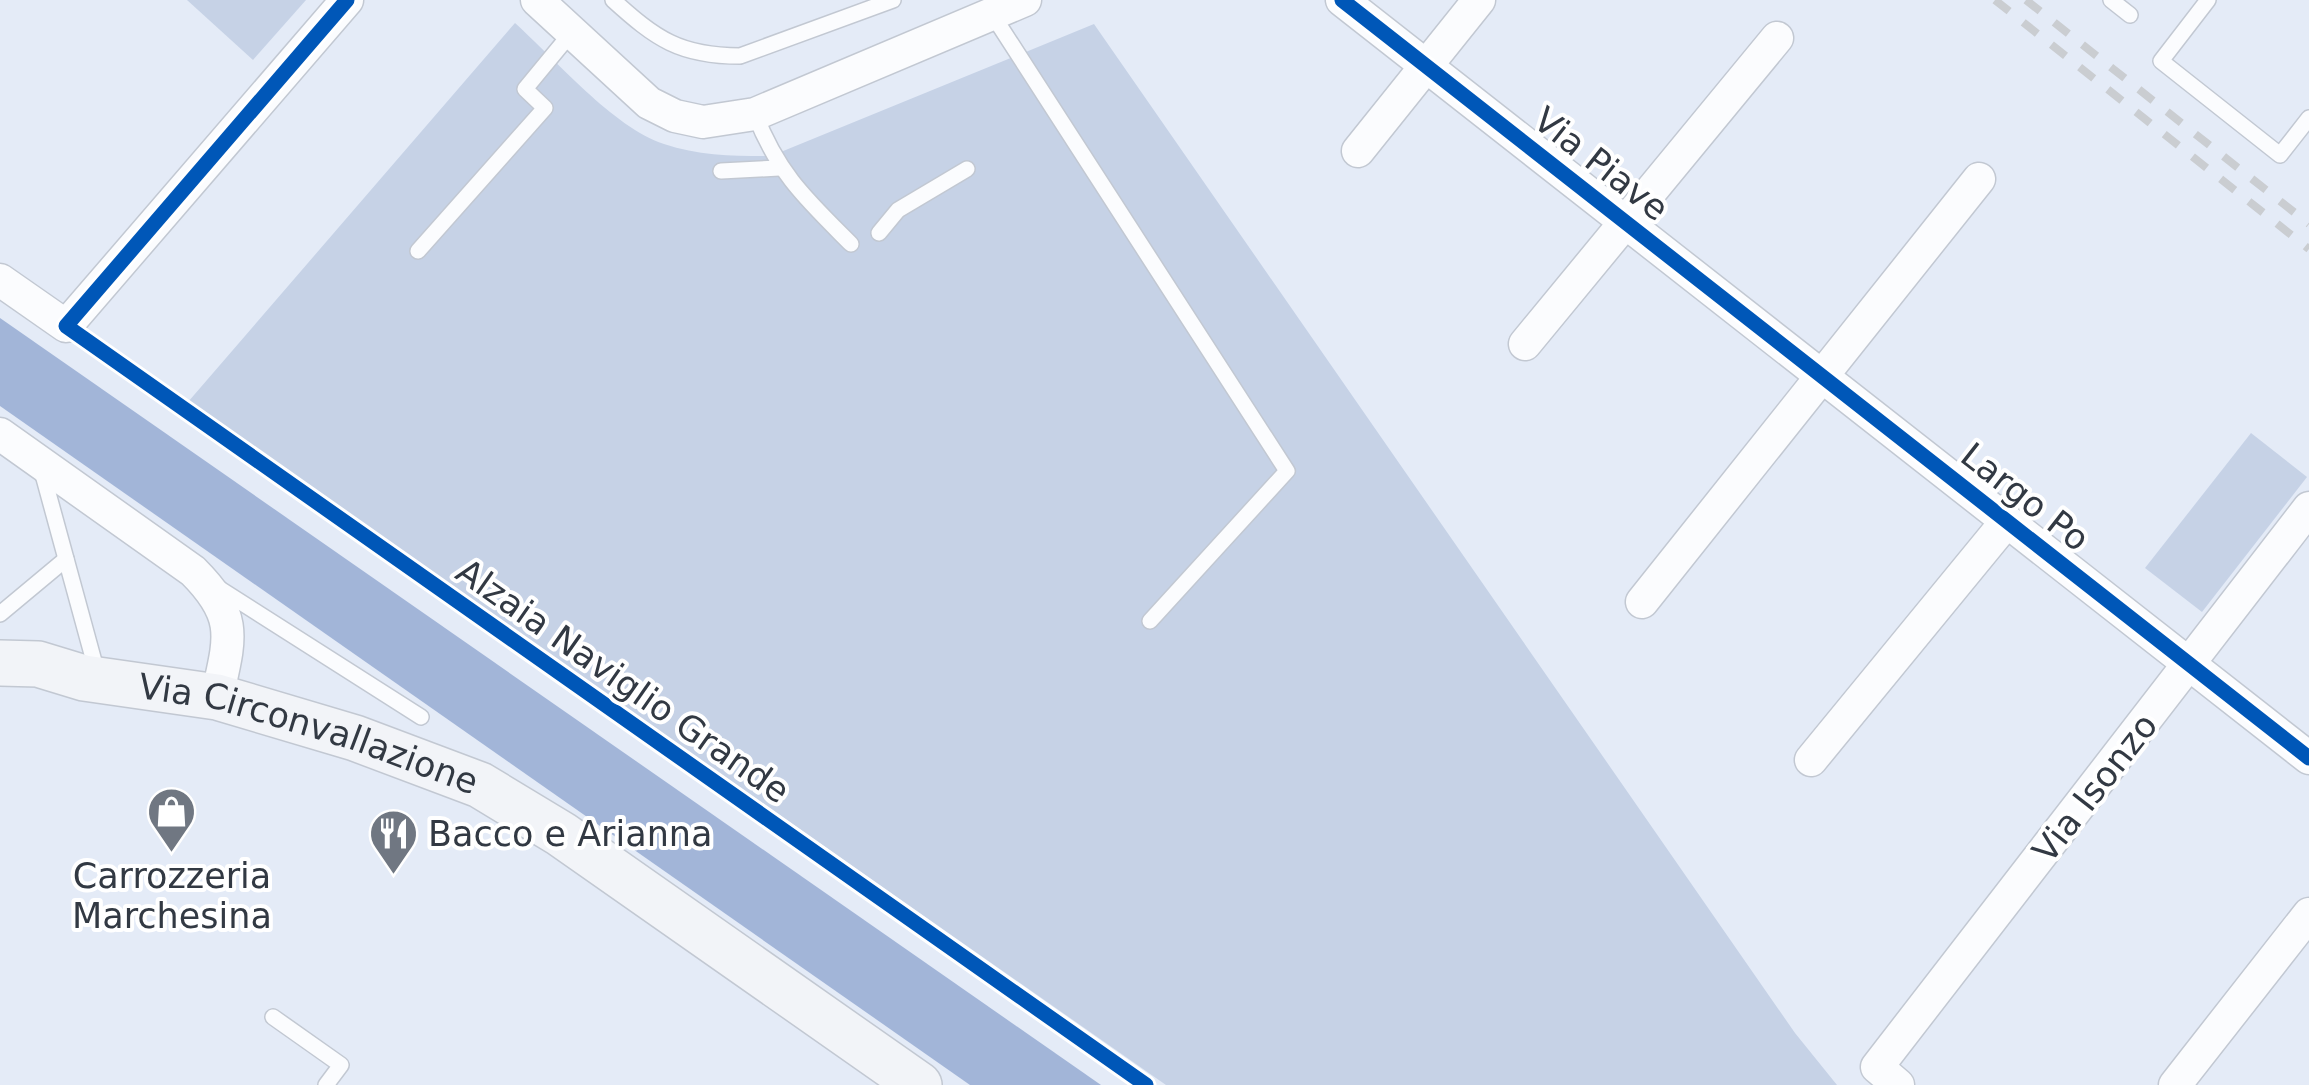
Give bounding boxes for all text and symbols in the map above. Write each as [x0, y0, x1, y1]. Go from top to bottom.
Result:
street label: Via Piave [1526, 99, 1676, 229]
street label: Largo Po [1953, 435, 2097, 559]
street label: Alzaia Naviglio Grande [449, 551, 797, 811]
street label: Via Circonvallazione [136, 666, 484, 802]
street label: Via Isonzo [2025, 706, 2165, 870]
shop icon: Carrozzeria Marchesina [146, 786, 198, 854]
restaurant icon: Bacco e Arianna [367, 808, 419, 876]
place label: Bacco e Arianna [428, 814, 712, 854]
place label: Carrozzeria Marchesina [72, 856, 272, 936]

